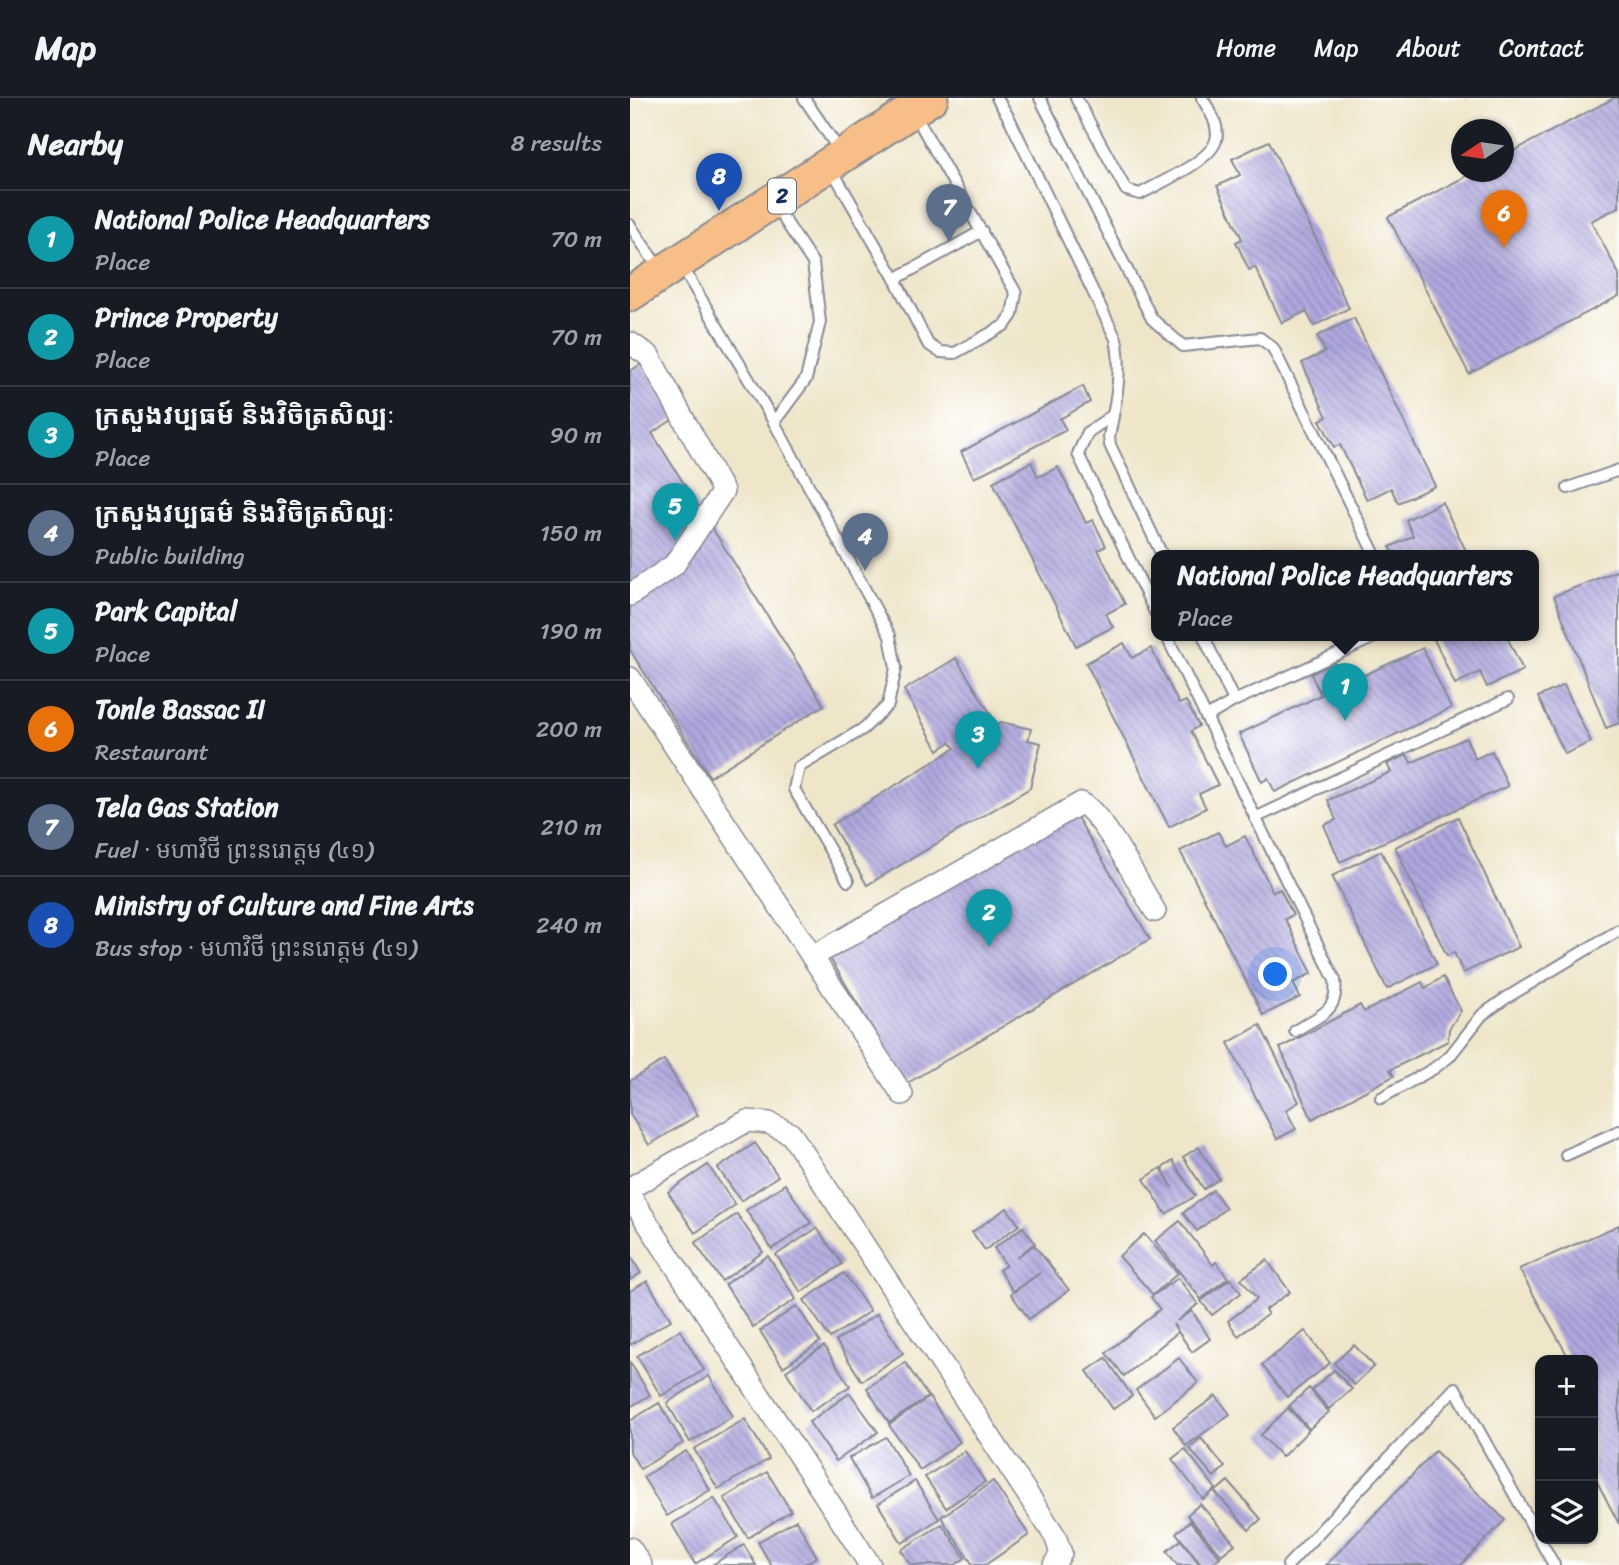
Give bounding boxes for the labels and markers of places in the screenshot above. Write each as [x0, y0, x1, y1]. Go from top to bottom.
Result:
pin: 8 [696, 153, 742, 211]
pin: 7 [926, 184, 972, 242]
pin: 6 [1481, 190, 1527, 248]
pin: 5 [652, 483, 698, 541]
pin: 4 [842, 513, 888, 571]
pin: 1 [1322, 663, 1368, 721]
pin: 3 [955, 711, 1001, 769]
pin: 2 [966, 889, 1012, 947]

